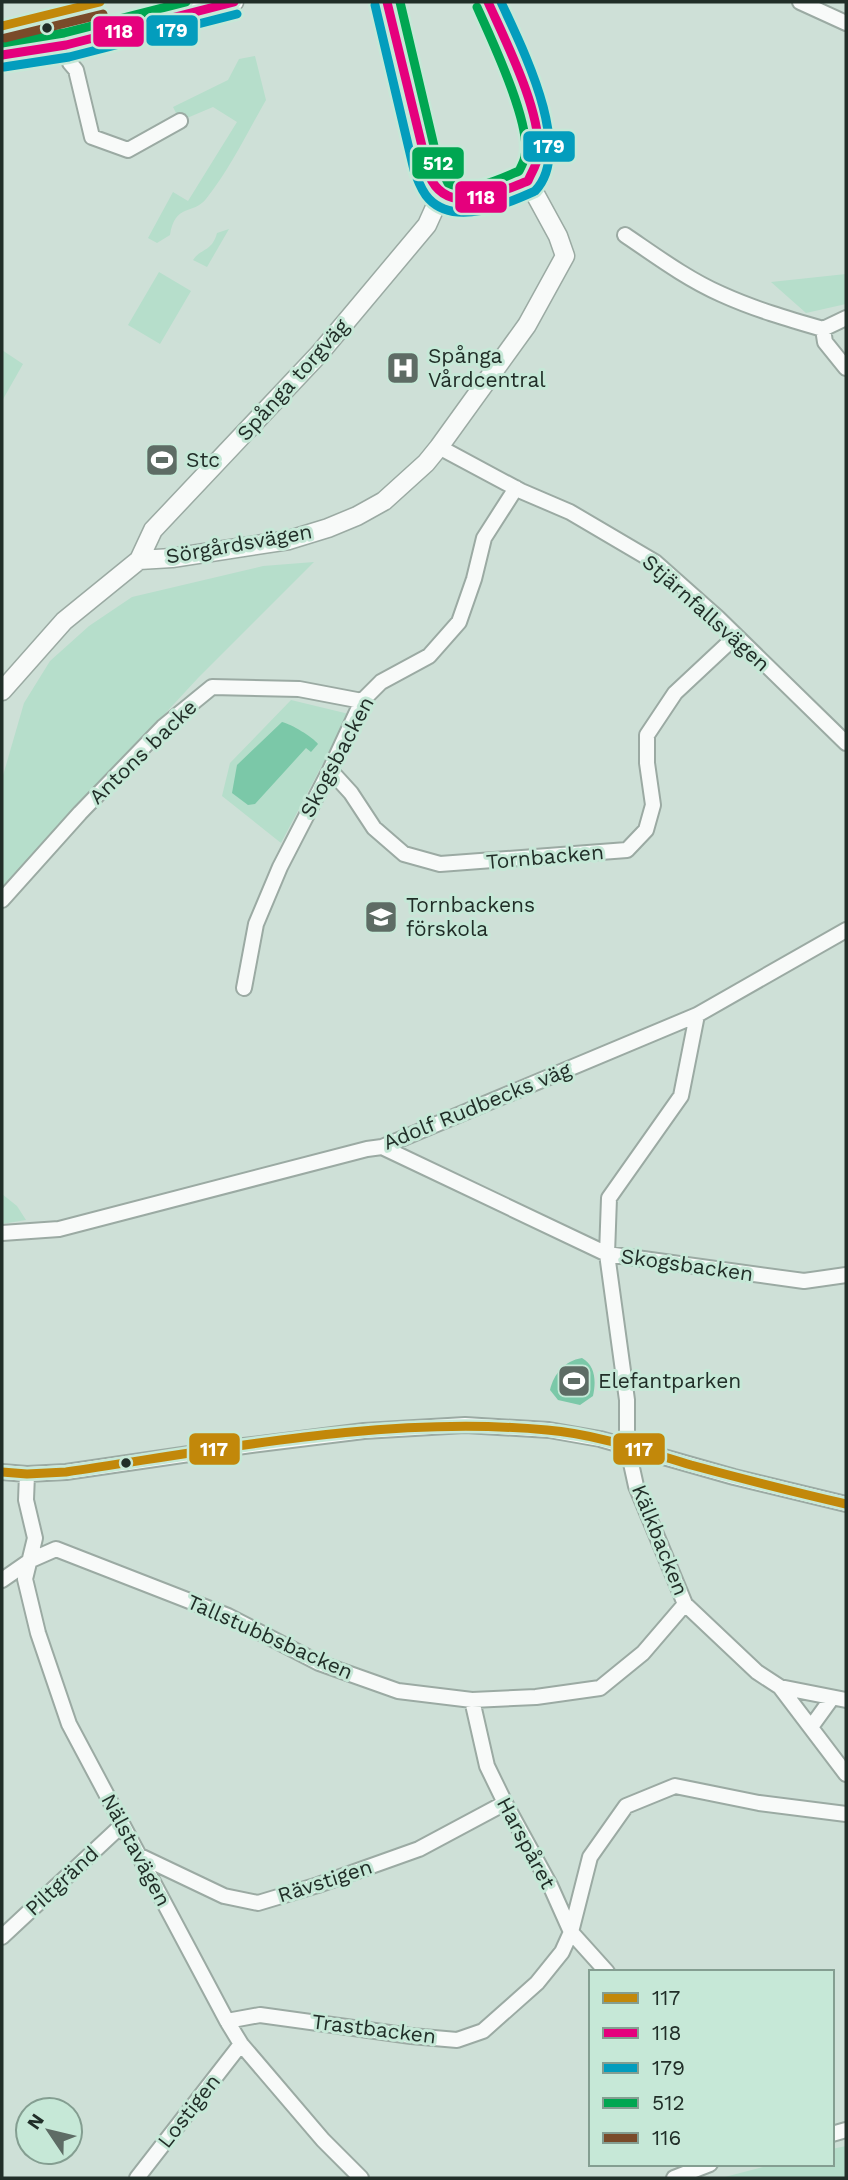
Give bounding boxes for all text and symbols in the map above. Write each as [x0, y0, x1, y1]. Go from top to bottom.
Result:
line badge: 179 [145, 14, 199, 47]
line badge: 118 [92, 15, 145, 48]
text: 179 [156, 19, 188, 42]
text: 118 [105, 20, 133, 43]
unlabelled marker [40, 21, 54, 35]
line badge: 179 [522, 130, 576, 163]
text: 179 [533, 135, 565, 158]
line badge: 512 [411, 146, 465, 180]
text: 512 [423, 152, 453, 175]
line badge: 118 [454, 180, 508, 214]
text: 118 [467, 186, 495, 209]
street label: Spånga torgväg [231, 313, 354, 446]
place label: Spånga Vårdcentral [428, 343, 546, 392]
hospital icon: Spånga Vårdcentral [384, 349, 422, 387]
sports icon: Stc [143, 441, 181, 479]
place label: Stc [186, 447, 220, 472]
street label: Sörgårdsvägen [164, 518, 314, 569]
street label: Stjärnfallsvägen [637, 549, 775, 676]
street label: Skogsbacken [294, 692, 379, 821]
street label: Antons backe [84, 694, 202, 809]
street label: Tornbacken [485, 839, 605, 874]
place label: Tornbackens förskola [406, 892, 535, 941]
school or university icon: Tornbackens förskola [362, 898, 400, 936]
street label: Adolf Rudbecks väg [379, 1056, 575, 1155]
street label: Skogsbacken [619, 1243, 755, 1286]
sports icon: Elefantparken [555, 1362, 593, 1400]
place label: Elefantparken [598, 1368, 741, 1393]
line badge: 117 [188, 1432, 241, 1466]
line badge: 117 [612, 1432, 666, 1466]
text: 117 [200, 1438, 228, 1461]
text: 117 [625, 1438, 653, 1461]
unlabelled marker [119, 1456, 133, 1470]
street label: Kälkbacken [627, 1481, 694, 1599]
street label: Tallstubbsbacken [183, 1589, 357, 1684]
street label: Nälstavägen [96, 1789, 177, 1910]
street label: Harspåret [492, 1793, 561, 1893]
street label: Piltgränd [20, 1841, 103, 1921]
street label: Rävstigen [274, 1854, 375, 1908]
legend [589, 1970, 834, 2166]
text: 117 [652, 1985, 680, 2010]
street label: Trastbacken [311, 2008, 437, 2049]
text: 118 [652, 2020, 681, 2045]
text: 179 [652, 2055, 685, 2080]
street label: Lostigen [152, 2069, 225, 2153]
text: 512 [652, 2090, 685, 2115]
north arrow [14, 2096, 84, 2166]
text: N [22, 2109, 49, 2134]
text: 116 [652, 2125, 681, 2150]

